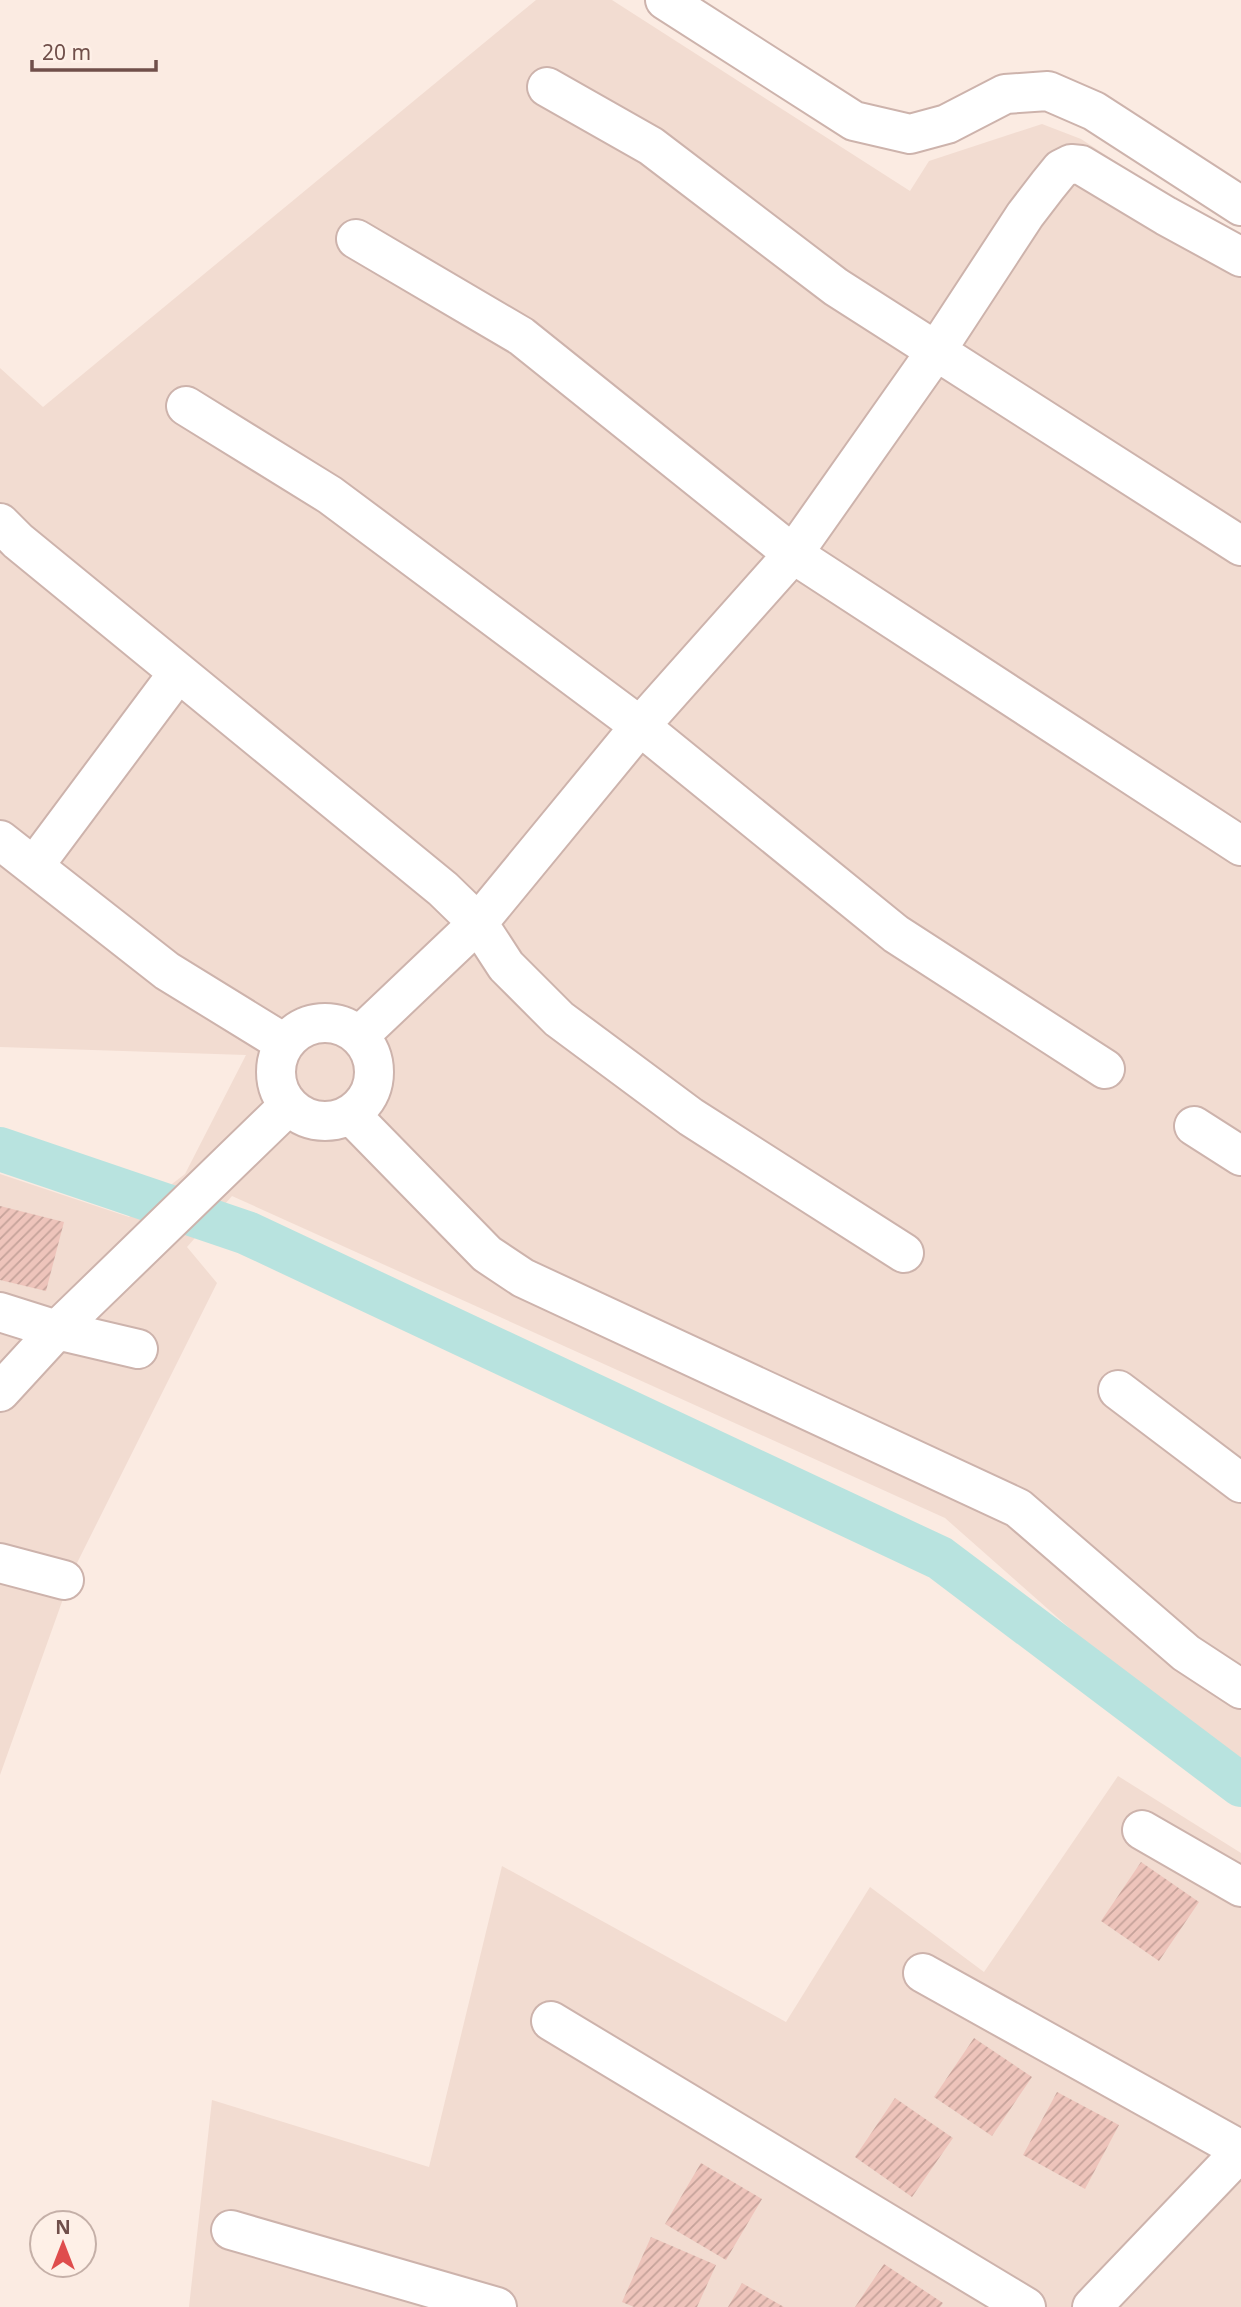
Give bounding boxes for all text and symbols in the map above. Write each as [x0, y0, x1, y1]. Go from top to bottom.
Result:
scale bar [32, 28, 156, 72]
text: 20 m [42, 38, 91, 66]
north arrow [28, 2209, 98, 2279]
text: N [55, 2214, 71, 2240]

